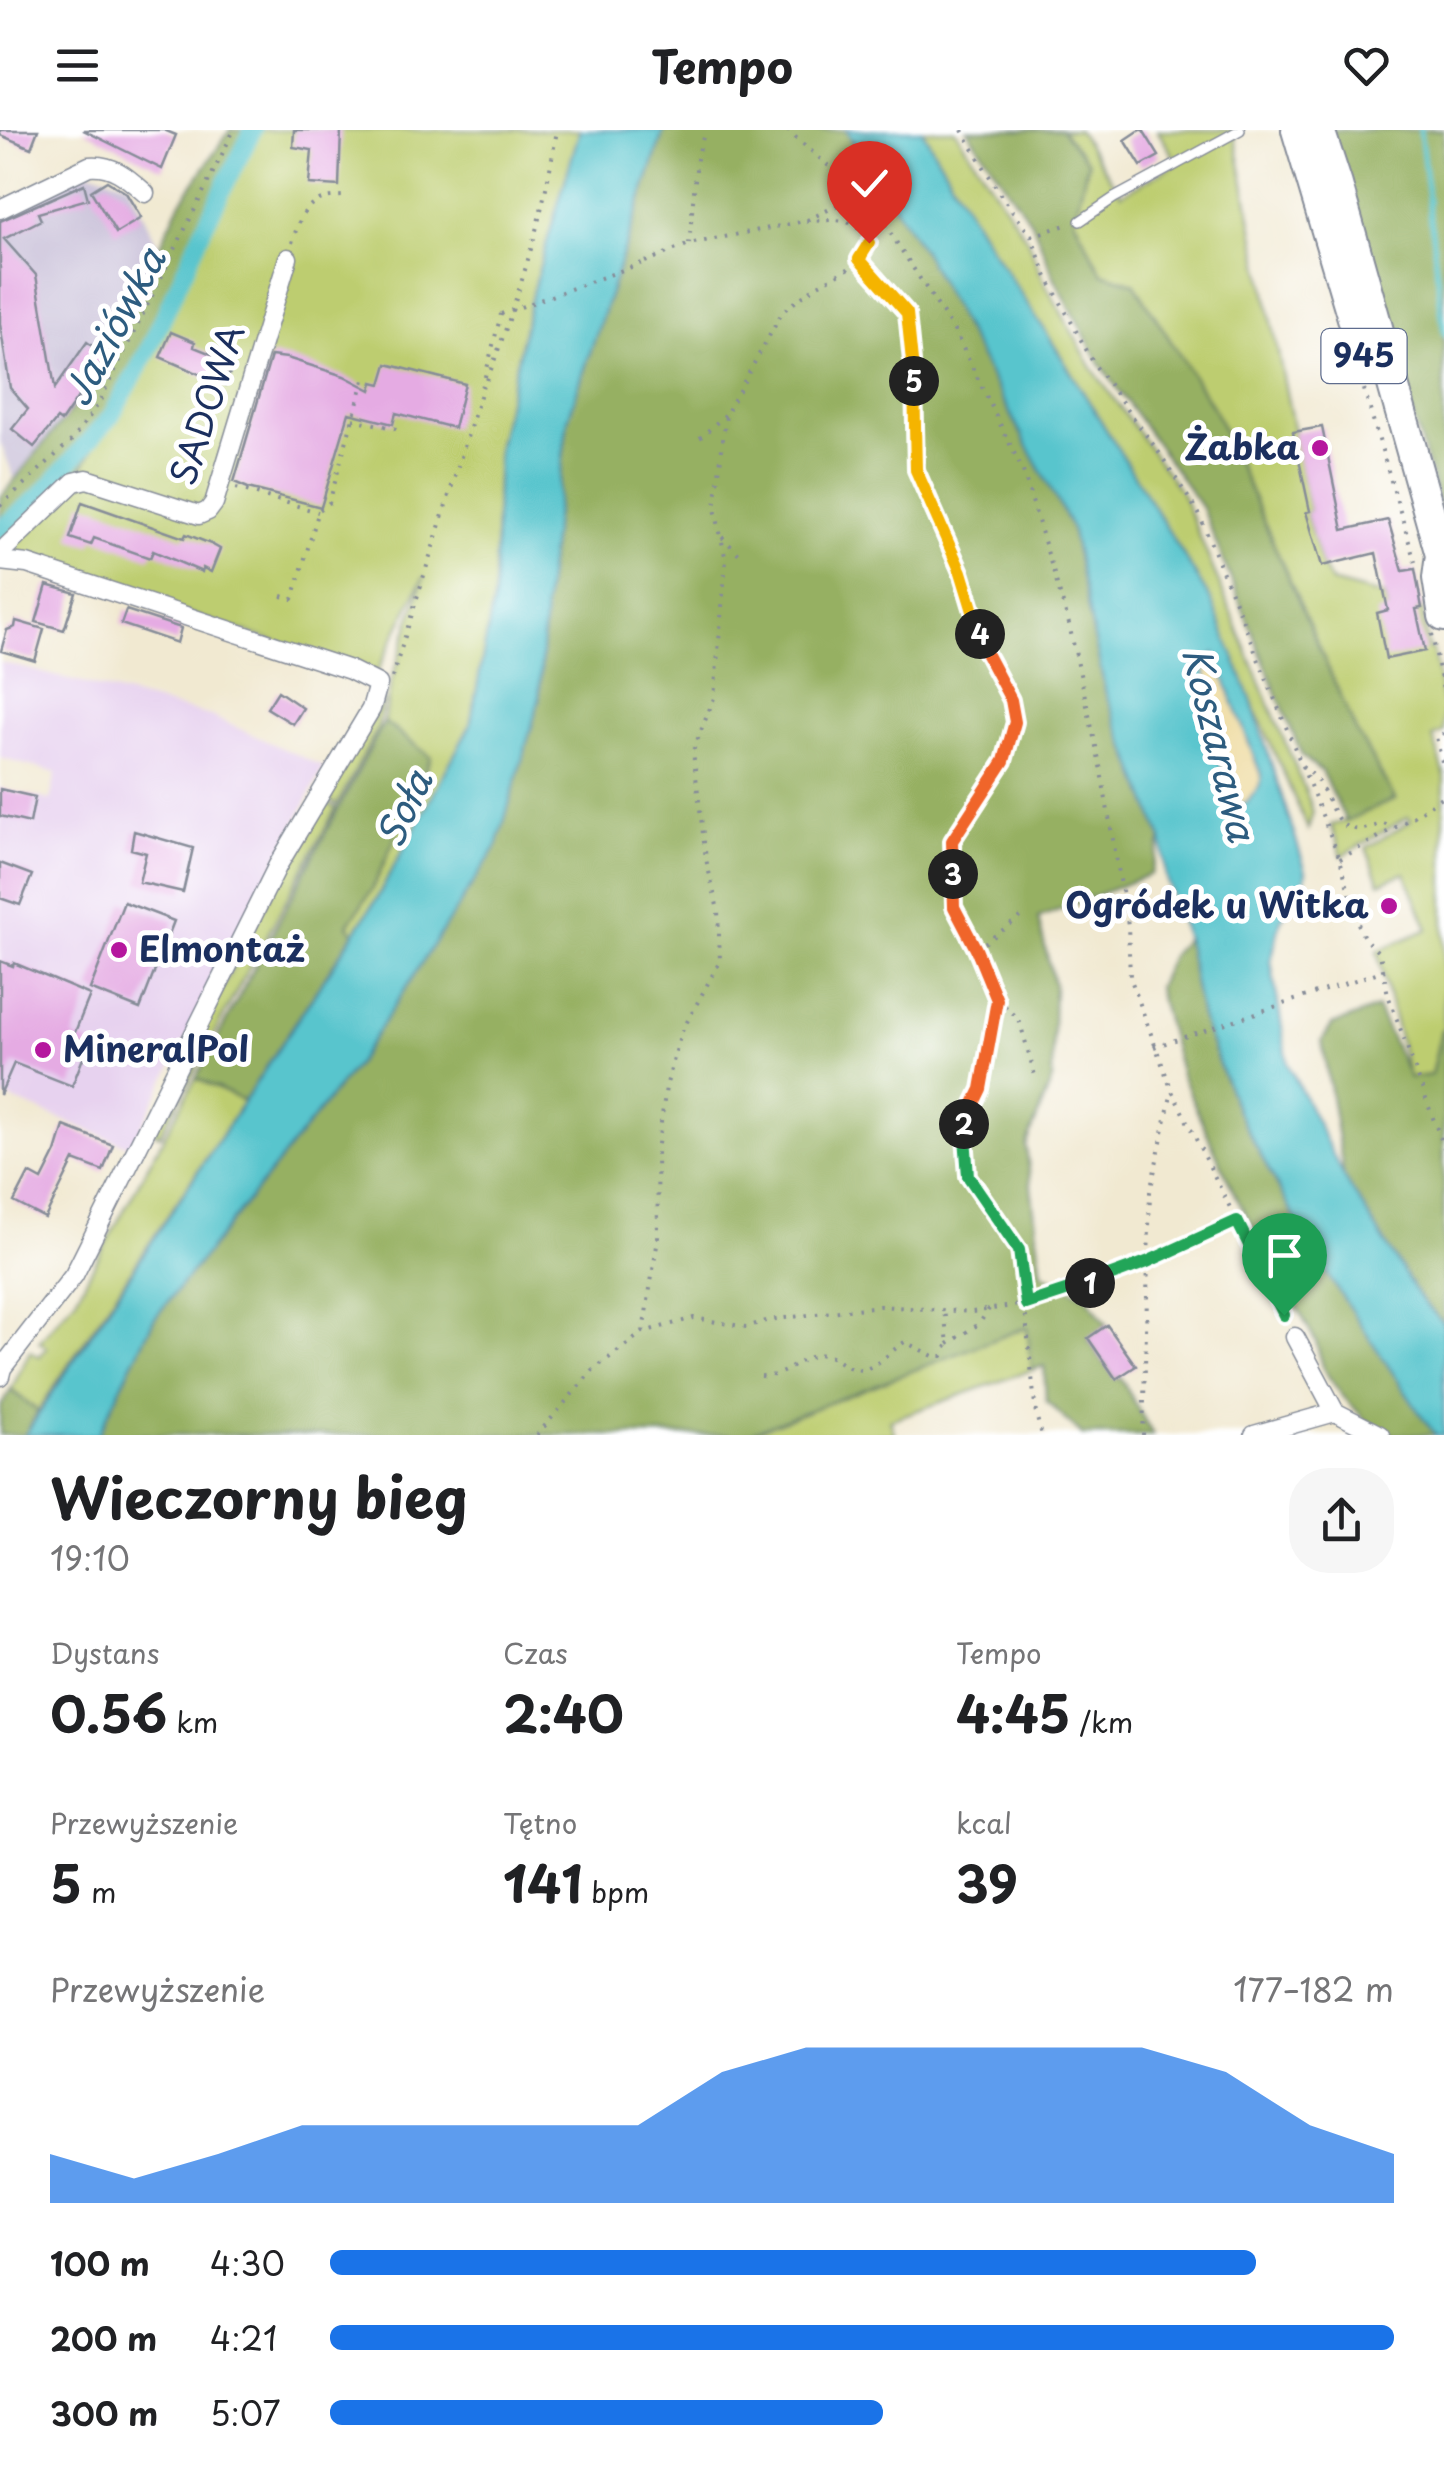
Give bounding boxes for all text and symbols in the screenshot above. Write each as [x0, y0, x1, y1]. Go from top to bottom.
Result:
text: Tempo [651, 31, 793, 99]
icon: menu [50, 38, 105, 93]
icon: heart [1339, 38, 1394, 93]
pin [827, 141, 912, 244]
icon: check [842, 156, 897, 211]
water label: Jaziówka [47, 235, 179, 415]
street label: SADOWA [155, 317, 256, 491]
road number: 945 [1322, 329, 1406, 383]
pin: 5 [889, 356, 939, 406]
text: 5 [905, 359, 923, 402]
place label: Żabka [1185, 419, 1300, 472]
marker: Żabka [1309, 437, 1331, 459]
pin: 4 [955, 609, 1005, 659]
text: 4 [970, 612, 990, 655]
water label: Koszarawa [1169, 640, 1272, 848]
water label: Soła [360, 759, 446, 856]
pin: 3 [928, 849, 978, 899]
text: 3 [944, 852, 962, 895]
place label: Ogródek u Witka [1065, 877, 1369, 930]
marker: Ogródek u Witka [1378, 895, 1400, 917]
place label: Elmontaż [139, 921, 305, 974]
marker: Elmontaż [108, 939, 130, 961]
place label: MineralPol [63, 1021, 249, 1074]
marker: MineralPol [32, 1039, 54, 1061]
pin: 2 [939, 1099, 989, 1149]
text: 2 [954, 1102, 974, 1145]
pin [1242, 1213, 1327, 1316]
icon: arrive [1257, 1228, 1312, 1283]
pin: 1 [1065, 1258, 1115, 1308]
text: 1 [1083, 1261, 1097, 1304]
text: Wieczorny bieg [50, 1455, 467, 1538]
button: share [1289, 1468, 1394, 1573]
text: 19:10 [50, 1534, 130, 1582]
text: Dystans [50, 1631, 159, 1674]
text: Czas [503, 1631, 568, 1674]
text: Tempo [956, 1631, 1042, 1674]
text: 0.56 [50, 1674, 167, 1750]
text: 2:40 [503, 1674, 624, 1750]
text: 4:45 [956, 1674, 1070, 1750]
text: km [167, 1700, 218, 1743]
text: /km [1070, 1700, 1133, 1743]
text: Przewyższenie [50, 1801, 238, 1844]
text: Tętno [503, 1801, 577, 1844]
text: kcal [956, 1801, 1012, 1844]
text: 5 [50, 1844, 82, 1920]
text: 141 [503, 1844, 582, 1920]
text: 39 [956, 1844, 1018, 1920]
text: m [82, 1870, 117, 1913]
text: bpm [582, 1870, 649, 1913]
text: Przewyższenie [50, 1965, 265, 2013]
text: 177–182 m [1233, 1965, 1394, 2013]
text: 100 m [50, 2239, 150, 2287]
text: 4:30 [210, 2239, 285, 2287]
text: 200 m [50, 2314, 157, 2362]
text: 4:21 [210, 2314, 277, 2362]
text: 300 m [50, 2389, 158, 2437]
text: 5:07 [210, 2389, 280, 2437]

